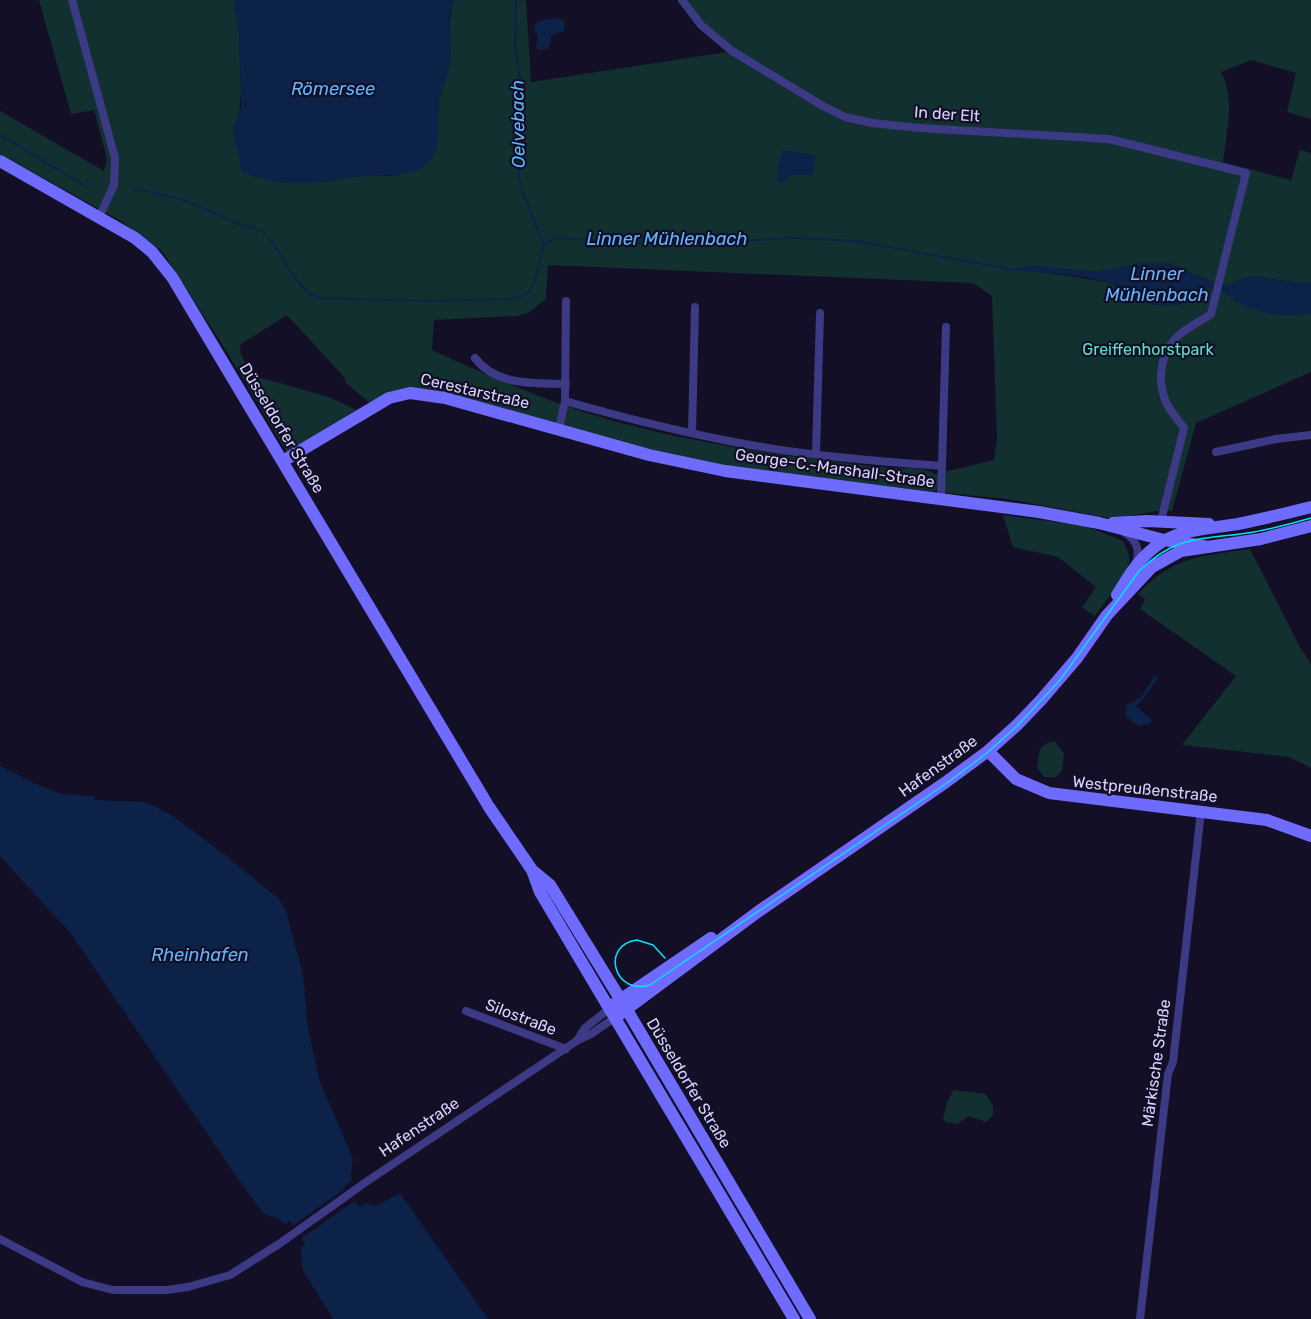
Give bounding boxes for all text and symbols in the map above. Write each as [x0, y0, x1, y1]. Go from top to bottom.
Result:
water label: Römersee [291, 78, 375, 100]
water label: Oelvebach [506, 80, 530, 168]
street label: In der Elt [913, 102, 981, 126]
water label: Linner Mühlenbach [587, 228, 747, 250]
water label: Linner Mühlenbach [1105, 263, 1209, 306]
park label: Greiffenhorstpark [1082, 340, 1214, 359]
street label: Düsseldorfer Straße [236, 359, 328, 497]
street label: Cerestarstraße [419, 369, 531, 413]
street label: George-C.-Marshall-Straße [734, 445, 936, 491]
street label: Hafenstraße [895, 731, 981, 801]
street label: Westpreußenstraße [1072, 772, 1218, 806]
water label: Rheinhafen [151, 944, 249, 966]
street label: Silostraße [483, 995, 559, 1039]
street label: Märkische Straße [1138, 998, 1174, 1128]
street label: Düsseldorfer Straße [643, 1014, 735, 1152]
street label: Hafenstraße [375, 1093, 463, 1161]

